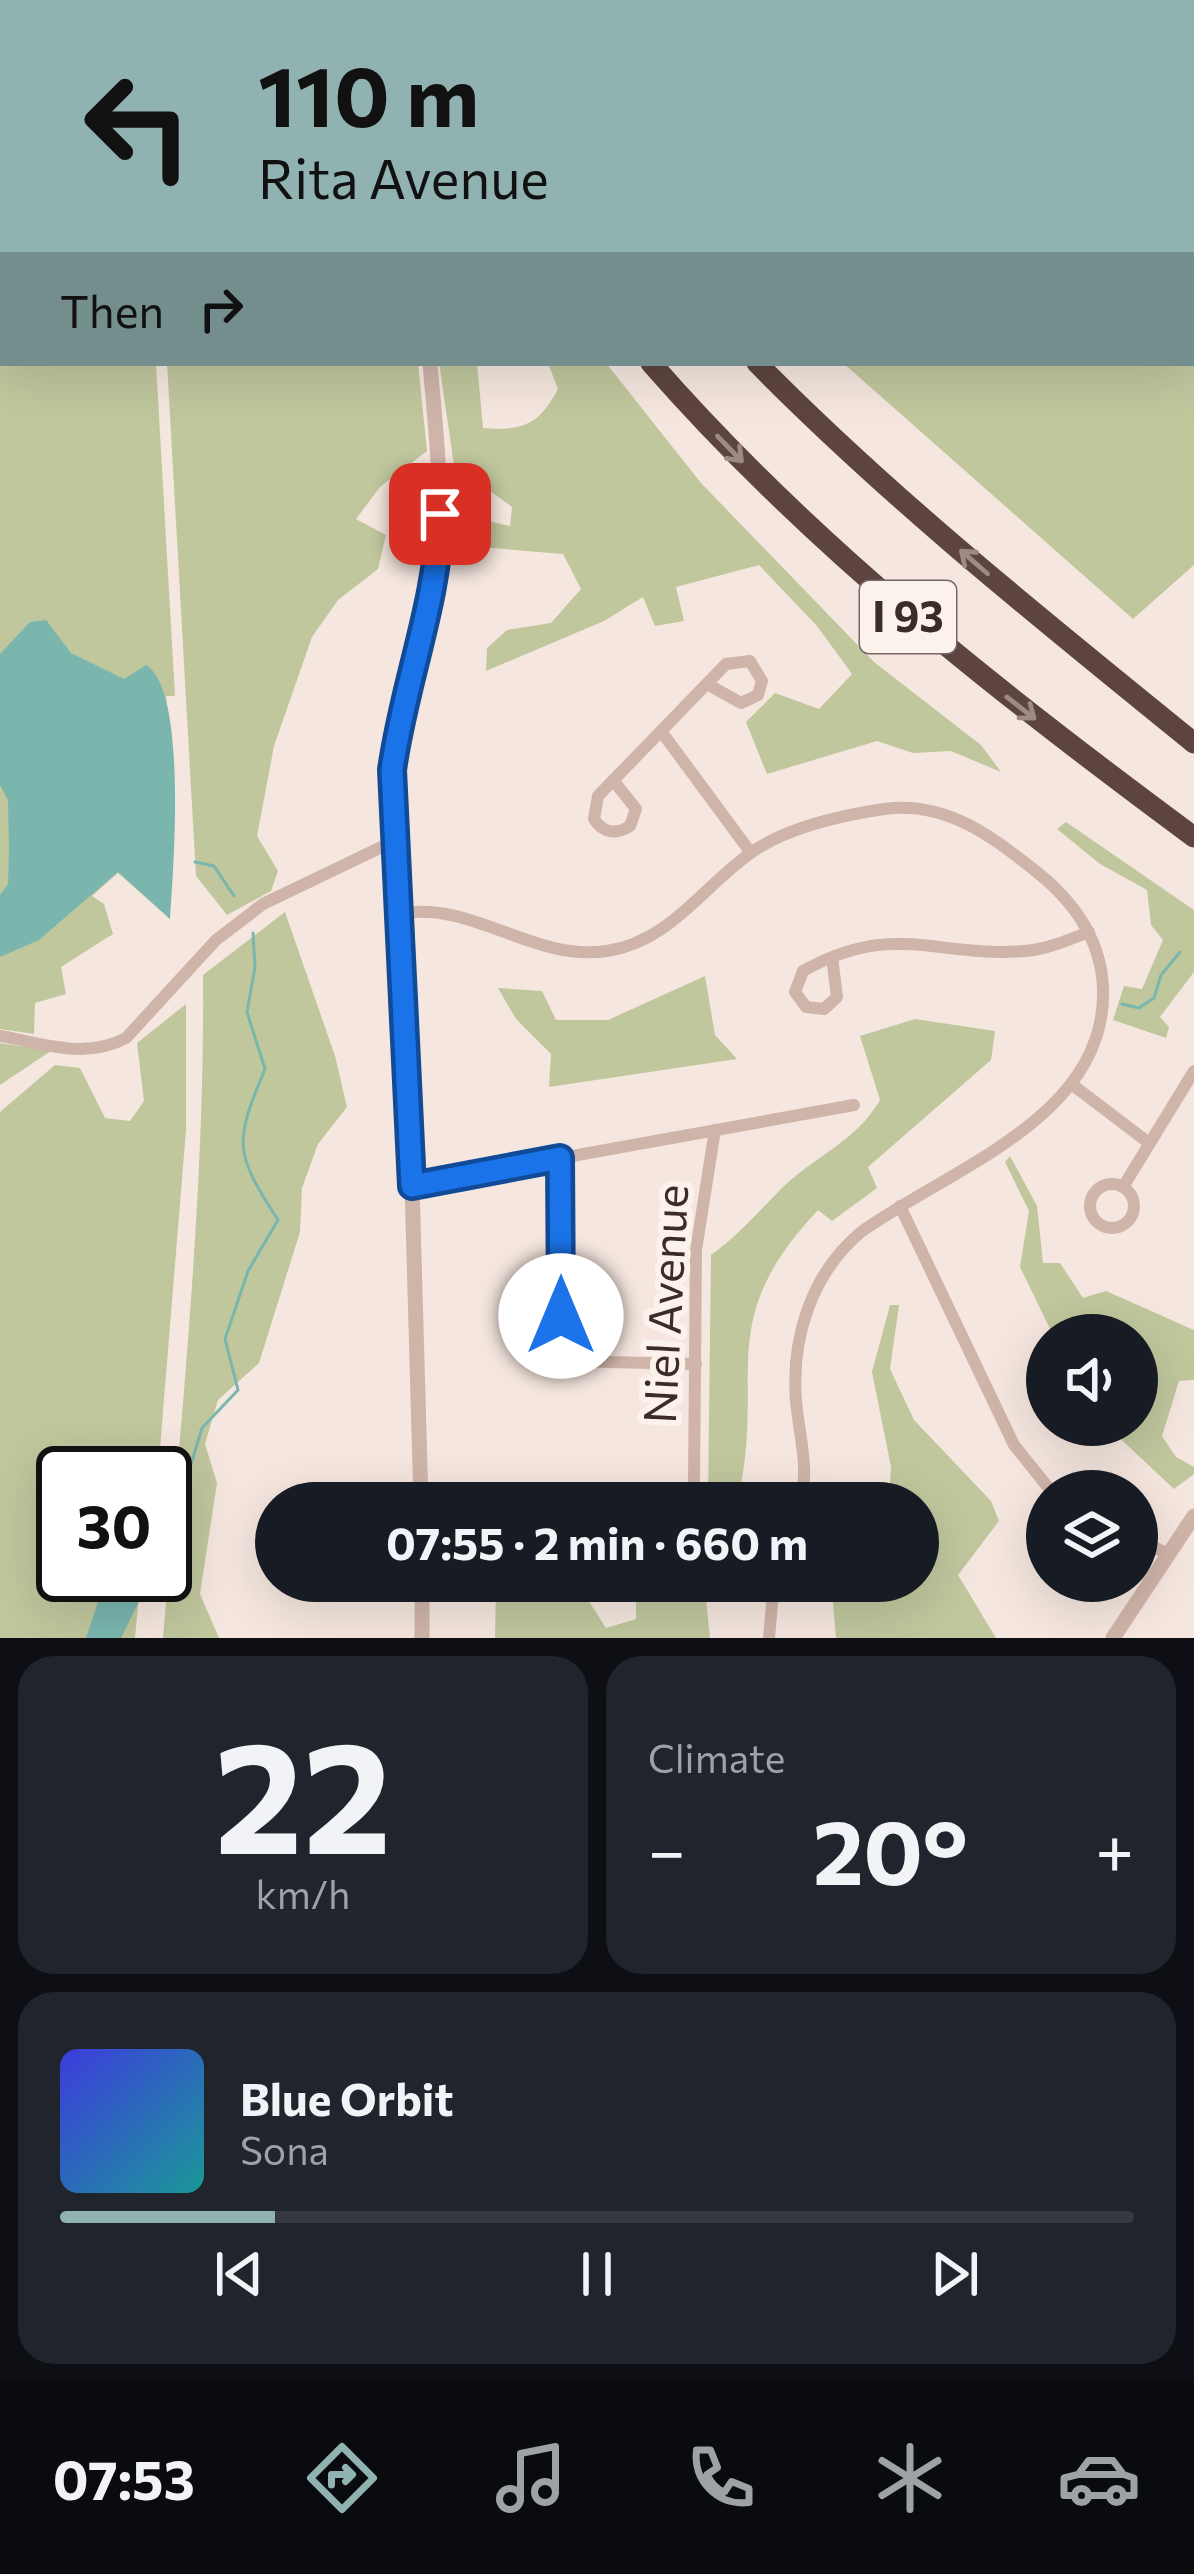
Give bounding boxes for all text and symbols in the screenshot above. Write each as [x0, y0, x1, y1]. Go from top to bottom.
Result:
text: 110 m [258, 42, 479, 144]
icon: left [60, 48, 216, 204]
text: Rita Avenue [258, 144, 549, 210]
icon: right [188, 276, 254, 342]
text: Then [60, 282, 164, 337]
one-way arrow [716, 434, 744, 463]
pin [389, 463, 491, 565]
icon: arrive [407, 481, 473, 547]
one-way arrow [959, 549, 990, 576]
road number: I 93 [860, 581, 956, 653]
one-way arrow [1004, 695, 1036, 721]
street label: Niel Avenue [630, 1183, 697, 1425]
position arrow [498, 1253, 624, 1379]
map controls [1026, 1314, 1158, 1602]
button: sound [1026, 1314, 1158, 1446]
speed limit sign: 30 [36, 1446, 192, 1602]
button: layers [1026, 1470, 1158, 1602]
text: 07:55 · 2 min · 660 m [386, 1514, 808, 1569]
text: 22 [214, 1695, 392, 1886]
text: Climate [648, 1733, 785, 1781]
text: 20° [813, 1793, 968, 1904]
text: − [648, 1808, 686, 1889]
text: + [1095, 1808, 1134, 1889]
text: km/h [256, 1869, 350, 1917]
text: Blue Orbit [240, 2070, 453, 2125]
text: Sona [240, 2125, 329, 2173]
icon: previous [206, 2241, 272, 2307]
icon: pause [564, 2241, 630, 2307]
icon: next [922, 2241, 988, 2307]
icon: directions [300, 2436, 384, 2520]
icon: music [489, 2436, 573, 2520]
icon: phone [679, 2436, 763, 2520]
icon: climate [868, 2436, 952, 2520]
icon: car [1057, 2436, 1141, 2520]
text: 07:53 [53, 2445, 195, 2511]

